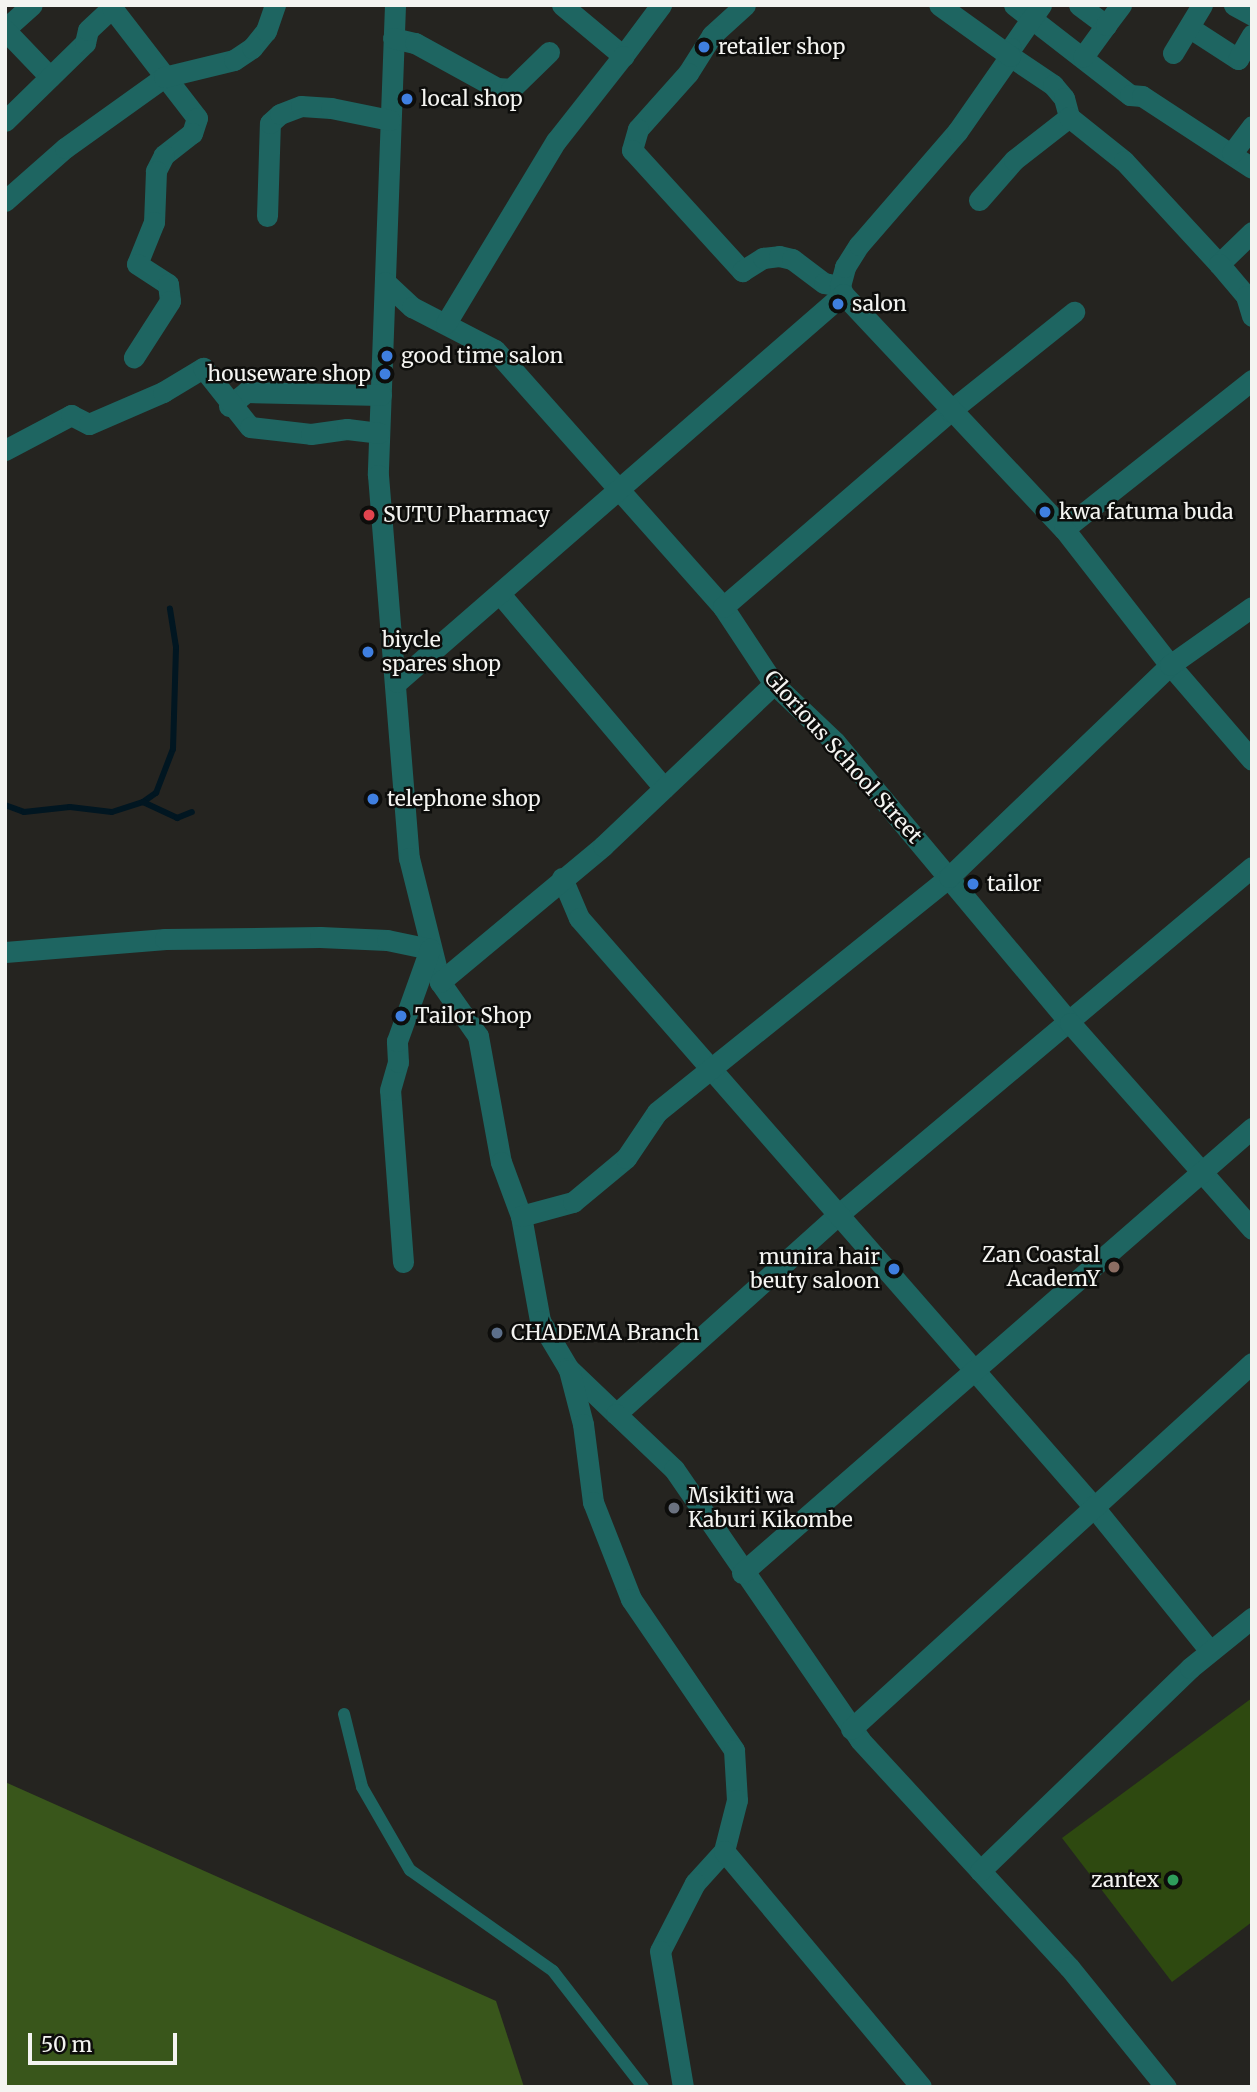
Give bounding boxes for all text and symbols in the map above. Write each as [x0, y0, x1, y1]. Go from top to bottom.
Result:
place label: retailer shop [718, 34, 845, 60]
marker: retailer shop [696, 39, 712, 55]
place label: local shop [421, 86, 523, 112]
marker: local shop [399, 91, 415, 107]
place label: salon [852, 291, 907, 317]
marker: salon [830, 296, 846, 312]
place label: good time salon [401, 343, 563, 369]
marker: good time salon [379, 348, 395, 364]
place label: houseware shop [207, 361, 371, 387]
marker: houseware shop [377, 366, 393, 382]
place label: kwa fatuma buda [1059, 499, 1234, 525]
place label: SUTU Pharmacy [383, 502, 550, 528]
marker: kwa fatuma buda [1037, 504, 1053, 520]
marker: SUTU Pharmacy [361, 507, 377, 523]
place label: biycle spares shop [382, 627, 501, 677]
marker: biycle spares shop [360, 644, 376, 660]
street label: Glorious School Street [759, 665, 927, 849]
place label: telephone shop [387, 786, 541, 812]
marker: telephone shop [365, 791, 381, 807]
place label: tailor [987, 871, 1041, 897]
marker: tailor [965, 876, 981, 892]
place label: Tailor Shop [415, 1003, 532, 1029]
marker: Tailor Shop [393, 1008, 409, 1024]
place label: Zan Coastal AcademY [982, 1242, 1100, 1292]
place label: munira hair beuty saloon [750, 1244, 880, 1294]
marker: Zan Coastal AcademY [1106, 1259, 1122, 1275]
marker: munira hair beuty saloon [886, 1261, 902, 1277]
place label: CHADEMA Branch [511, 1320, 699, 1346]
marker: CHADEMA Branch [489, 1325, 505, 1341]
place label: Msikiti wa Kaburi Kikombe [688, 1483, 853, 1533]
marker: Msikiti wa Kaburi Kikombe [666, 1500, 682, 1516]
place label: zantex [1091, 1867, 1159, 1893]
marker: zantex [1165, 1872, 1181, 1888]
scale bar [32, 2018, 180, 2062]
text: 50 m [41, 2031, 92, 2058]

